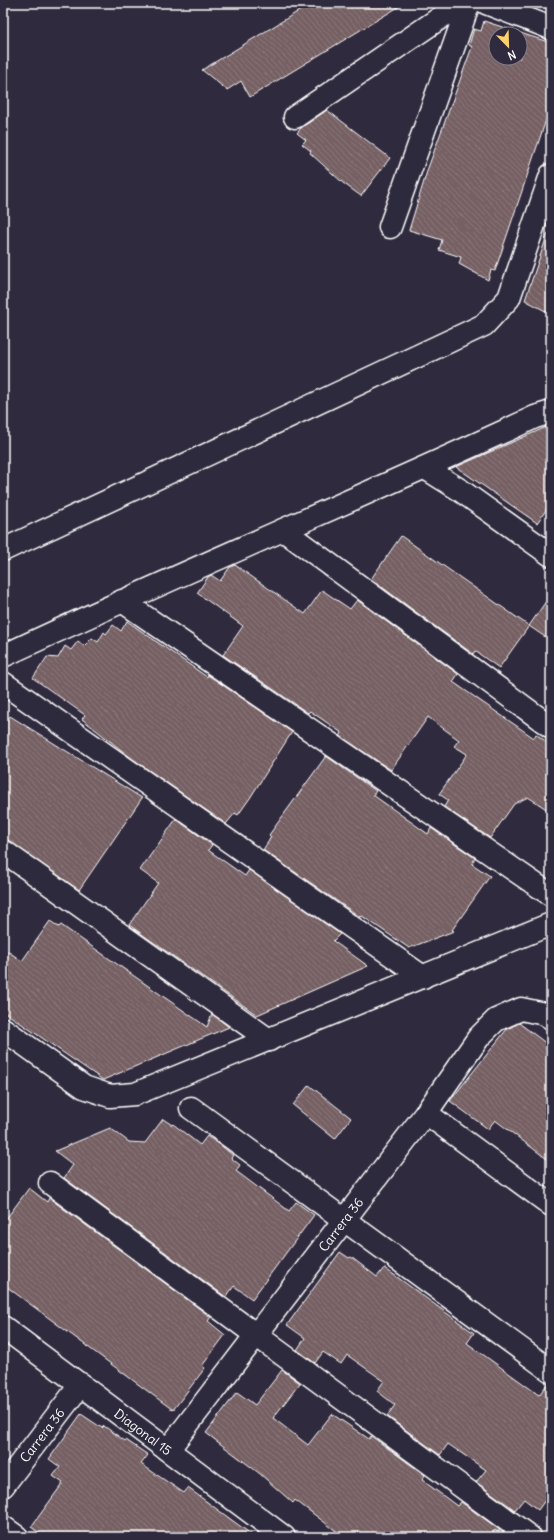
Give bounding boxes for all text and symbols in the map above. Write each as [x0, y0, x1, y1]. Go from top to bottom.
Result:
north arrow [488, 26, 528, 66]
text: N [506, 47, 518, 63]
street label: Carrera 36 [315, 1194, 367, 1255]
street label: Carrera 36 [16, 1405, 68, 1466]
street label: Diagonal 15 [111, 1405, 175, 1459]

